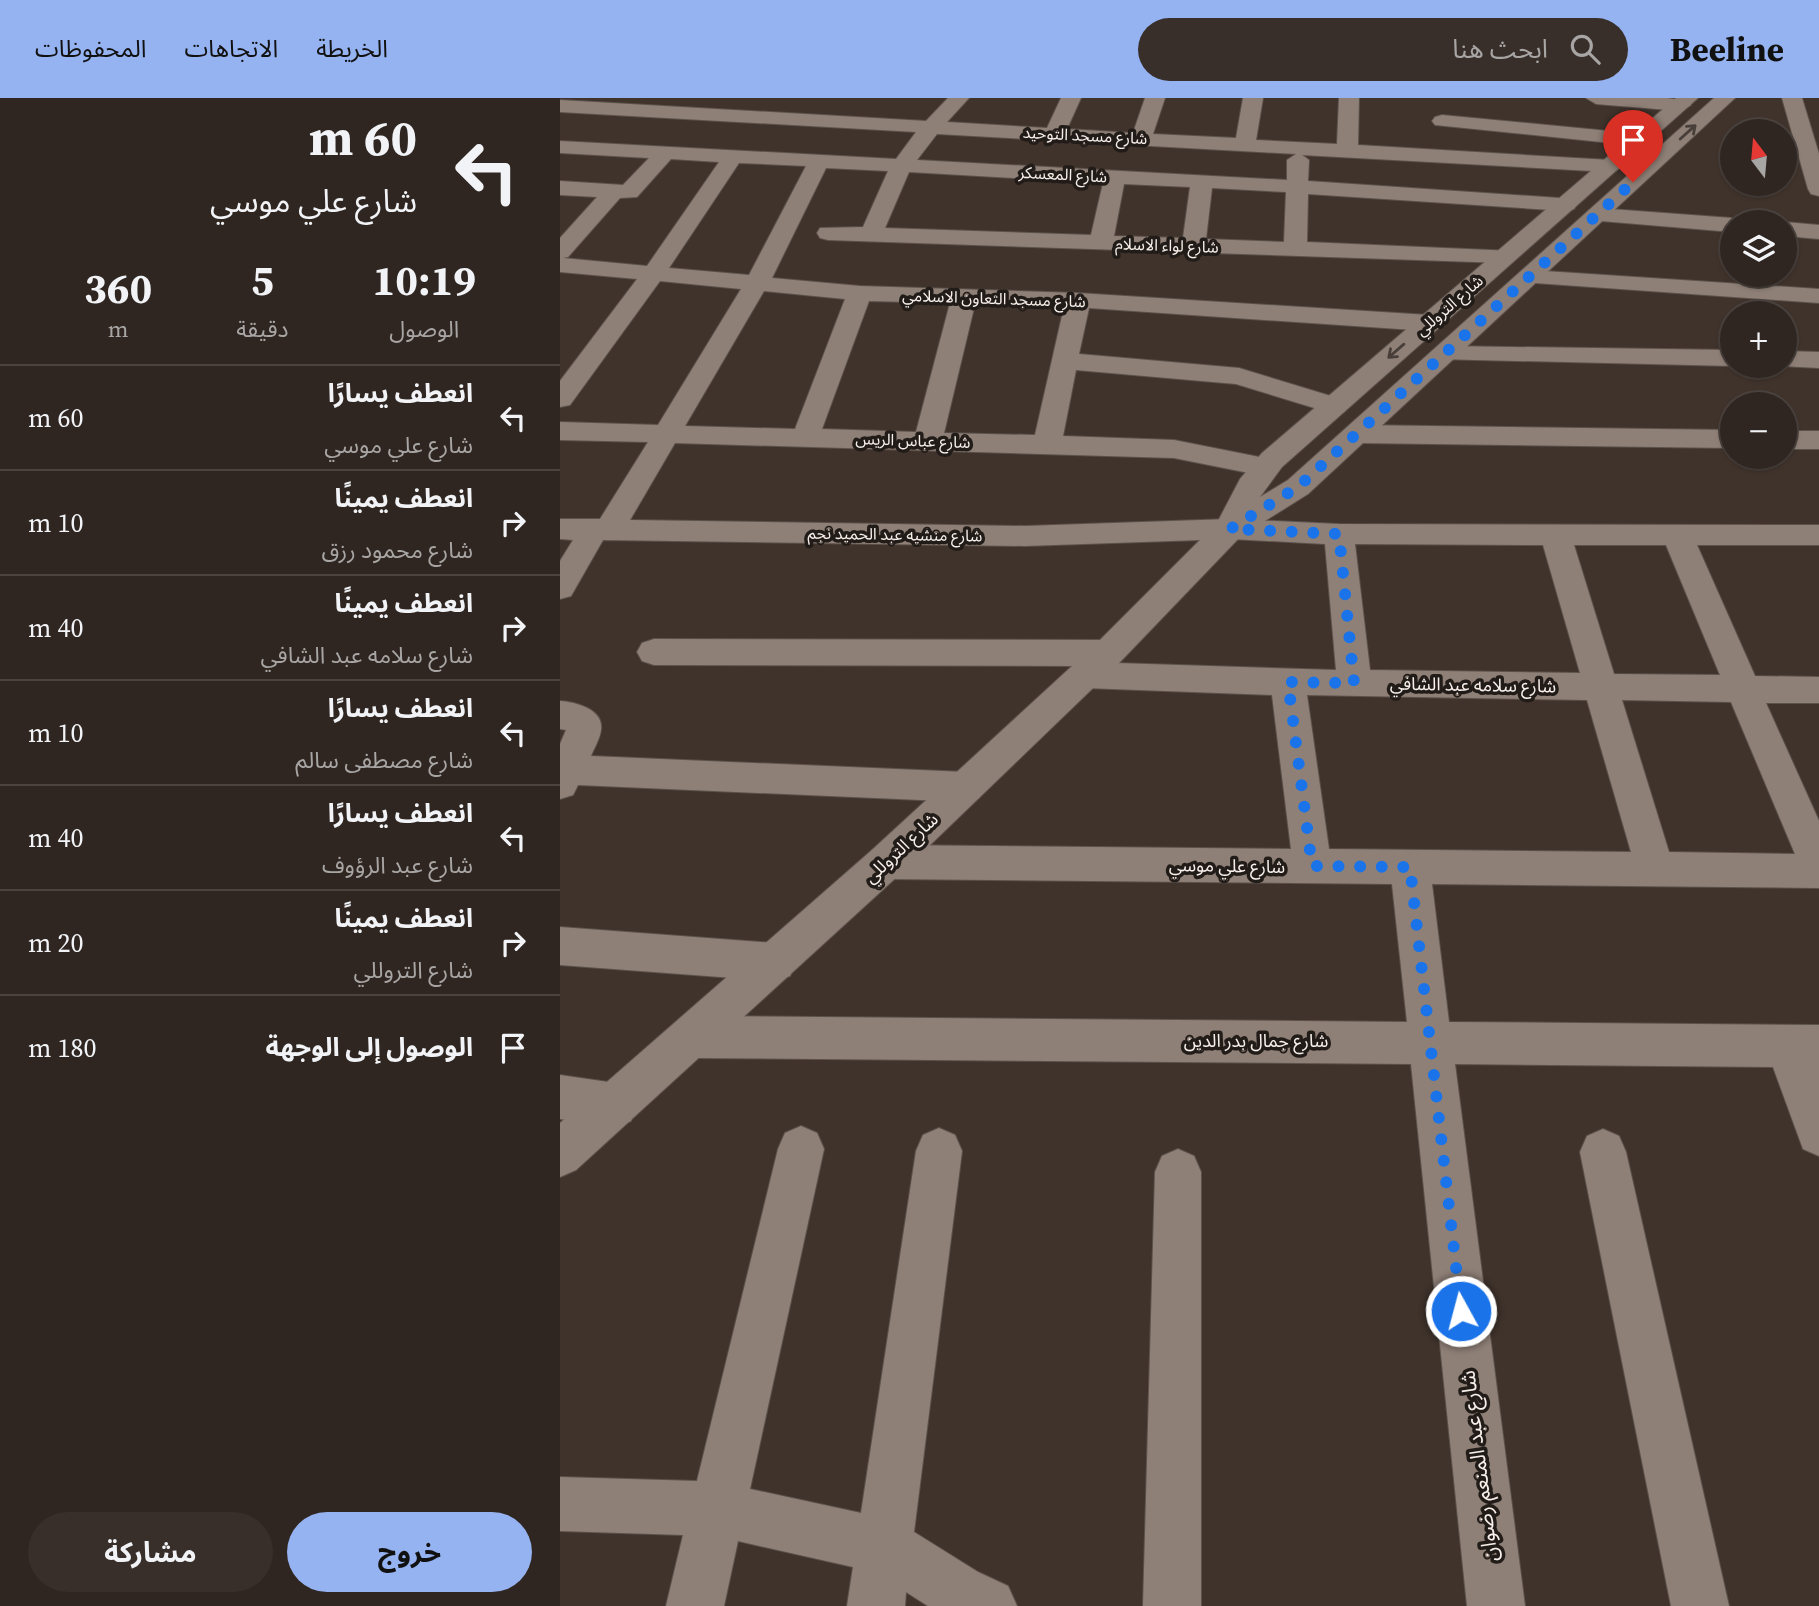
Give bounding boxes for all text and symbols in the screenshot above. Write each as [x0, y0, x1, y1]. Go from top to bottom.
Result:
search box [1138, 18, 1628, 81]
text: Beeline [1670, 27, 1784, 72]
icon: search [1566, 30, 1604, 68]
text: ابحث هنا [1452, 31, 1548, 67]
text: المحفوظات [35, 32, 146, 65]
text: الاتجاهات [184, 32, 278, 65]
text: الخريطة [316, 32, 388, 65]
text: 60 m [309, 104, 417, 171]
pin [1603, 110, 1663, 182]
north arrow [1720, 119, 1797, 196]
map controls [1720, 119, 1797, 469]
street label: شارع مسجد التوحيد [1022, 121, 1148, 151]
icon: arrive [1614, 121, 1652, 159]
one-way arrow [1679, 124, 1697, 140]
icon: left [441, 126, 532, 217]
street label: شارع المعسكر [1017, 161, 1108, 189]
text: شارع علي موسي [210, 179, 417, 223]
button: layers [1720, 210, 1797, 287]
street label: شارع لواء الاسلام [1115, 232, 1219, 260]
text: 5 [251, 251, 274, 309]
text: 10:19 [372, 251, 476, 309]
text: 360 [84, 259, 152, 317]
street label: شارع التروللي [1410, 269, 1489, 342]
street label: شارع مسجد التعاون الاسلامي [902, 284, 1086, 314]
button: + [1720, 301, 1797, 378]
text: m [108, 313, 128, 345]
text: دقيقة [236, 313, 289, 345]
text: الوصول [389, 313, 459, 345]
one-way arrow [1388, 343, 1405, 360]
text: انعطف يسارًا [328, 375, 473, 411]
button: − [1720, 392, 1797, 469]
icon: left [494, 399, 532, 437]
text: 60 m [28, 400, 84, 436]
street label: شارع عباس الريس [855, 427, 971, 455]
text: شارع علي موسي [324, 429, 473, 461]
text: انعطف يمينًا [334, 480, 473, 516]
icon: right [494, 504, 532, 542]
text: 10 m [28, 505, 84, 541]
street label: شارع منشيه عبد الحميد نجم [807, 521, 983, 549]
text: شارع محمود رزق [322, 534, 473, 566]
text: انعطف يمينًا [334, 585, 473, 621]
icon: right [494, 609, 532, 647]
text: 40 m [28, 610, 84, 646]
text: شارع سلامه عبد الشافي [260, 639, 473, 671]
street label: شارع سلامه عبد الشافي [1390, 671, 1556, 700]
text: انعطف يسارًا [328, 690, 473, 726]
icon: left [494, 714, 532, 752]
text: 10 m [28, 715, 84, 751]
text: شارع مصطفى سالم [295, 744, 473, 776]
text: انعطف يسارًا [328, 795, 473, 831]
street label: شارع التروللي [858, 807, 945, 890]
icon: left [494, 819, 532, 857]
text: 40 m [28, 820, 84, 856]
text: شارع عبد الرؤوف [322, 849, 473, 881]
street label: شارع علي موسي [1169, 852, 1285, 881]
text: انعطف يمينًا [334, 900, 473, 936]
icon: right [494, 924, 532, 962]
text: 20 m [28, 925, 84, 961]
text: شارع التروللي [354, 954, 473, 986]
street label: شارع جمال بدر الدين [1184, 1028, 1328, 1055]
text: الوصول إلى الوجهة [266, 1029, 473, 1065]
icon: arrive [494, 1029, 532, 1067]
text: 180 m [28, 1030, 97, 1066]
position arrow [1424, 1274, 1498, 1348]
street label: شارع عبد المنعم رضوان [1452, 1369, 1506, 1563]
button: مشاركة [28, 1512, 273, 1592]
button: خروج [287, 1512, 532, 1592]

